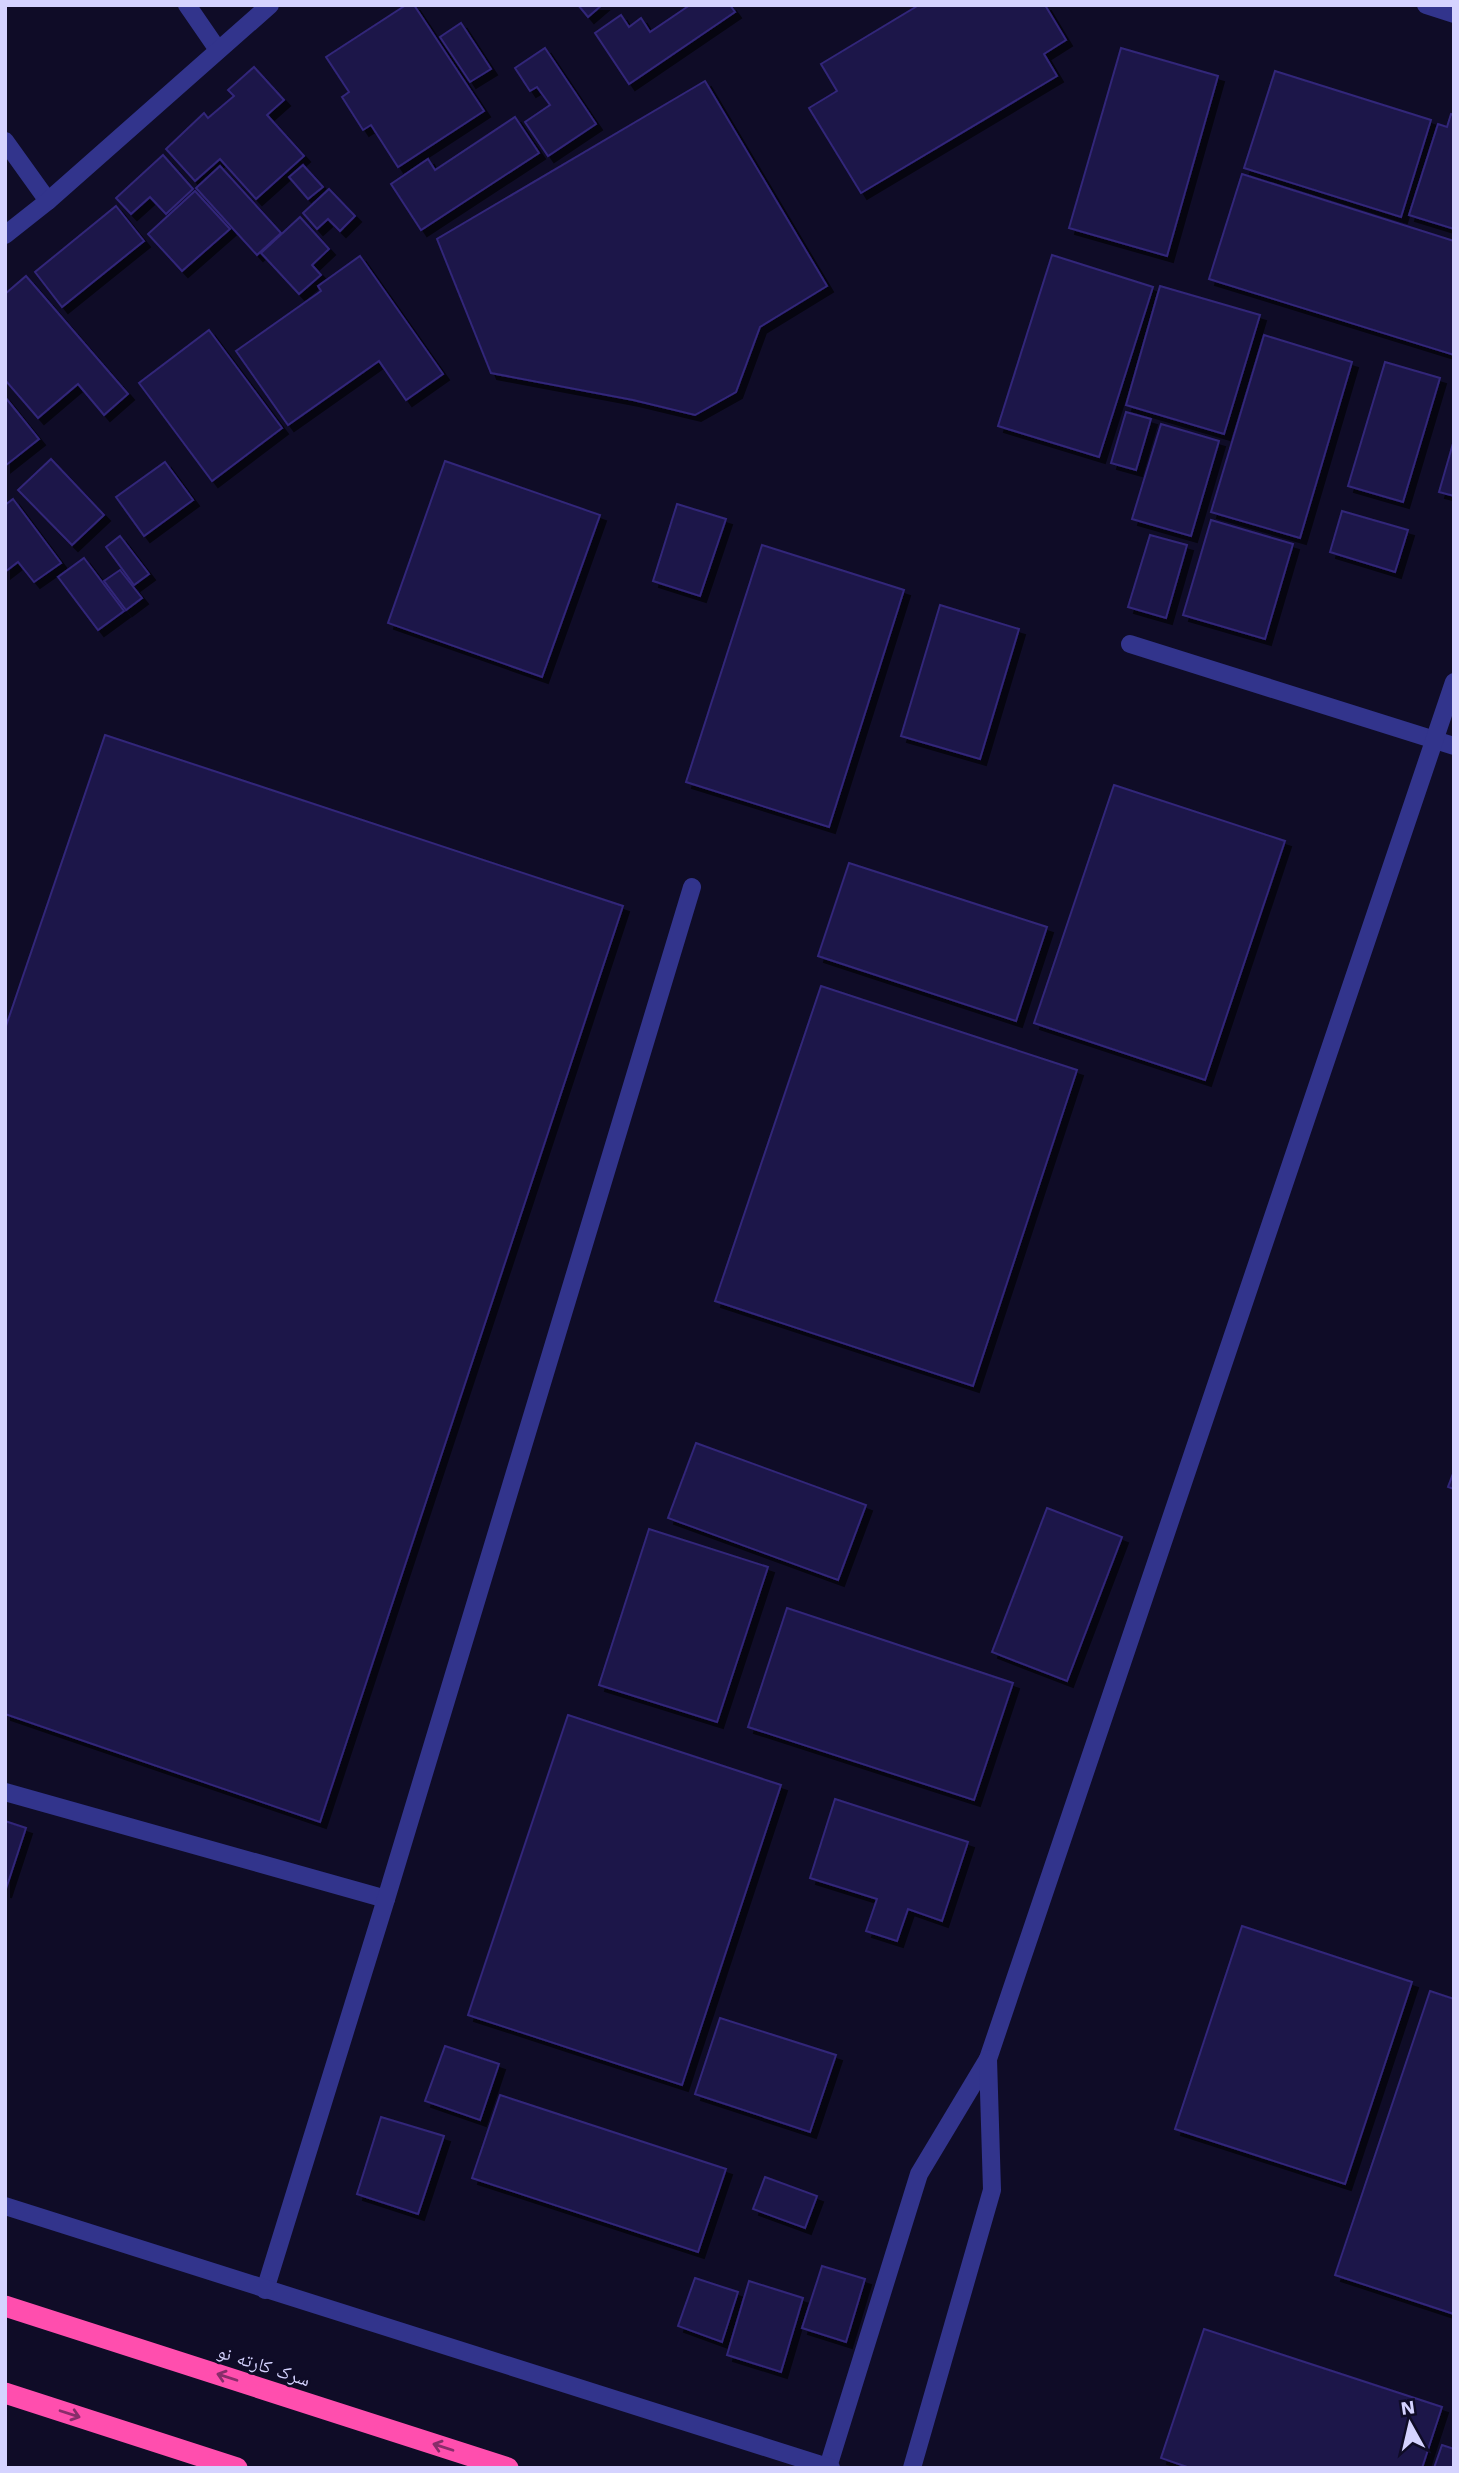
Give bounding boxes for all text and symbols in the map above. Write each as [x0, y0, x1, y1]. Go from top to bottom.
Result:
street label: سرک کارته نو [215, 2340, 313, 2391]
one-way arrow [216, 2370, 238, 2383]
north arrow [1375, 2389, 1445, 2459]
text: N [1399, 2395, 1416, 2420]
one-way arrow [59, 2409, 81, 2421]
one-way arrow [433, 2440, 455, 2452]

